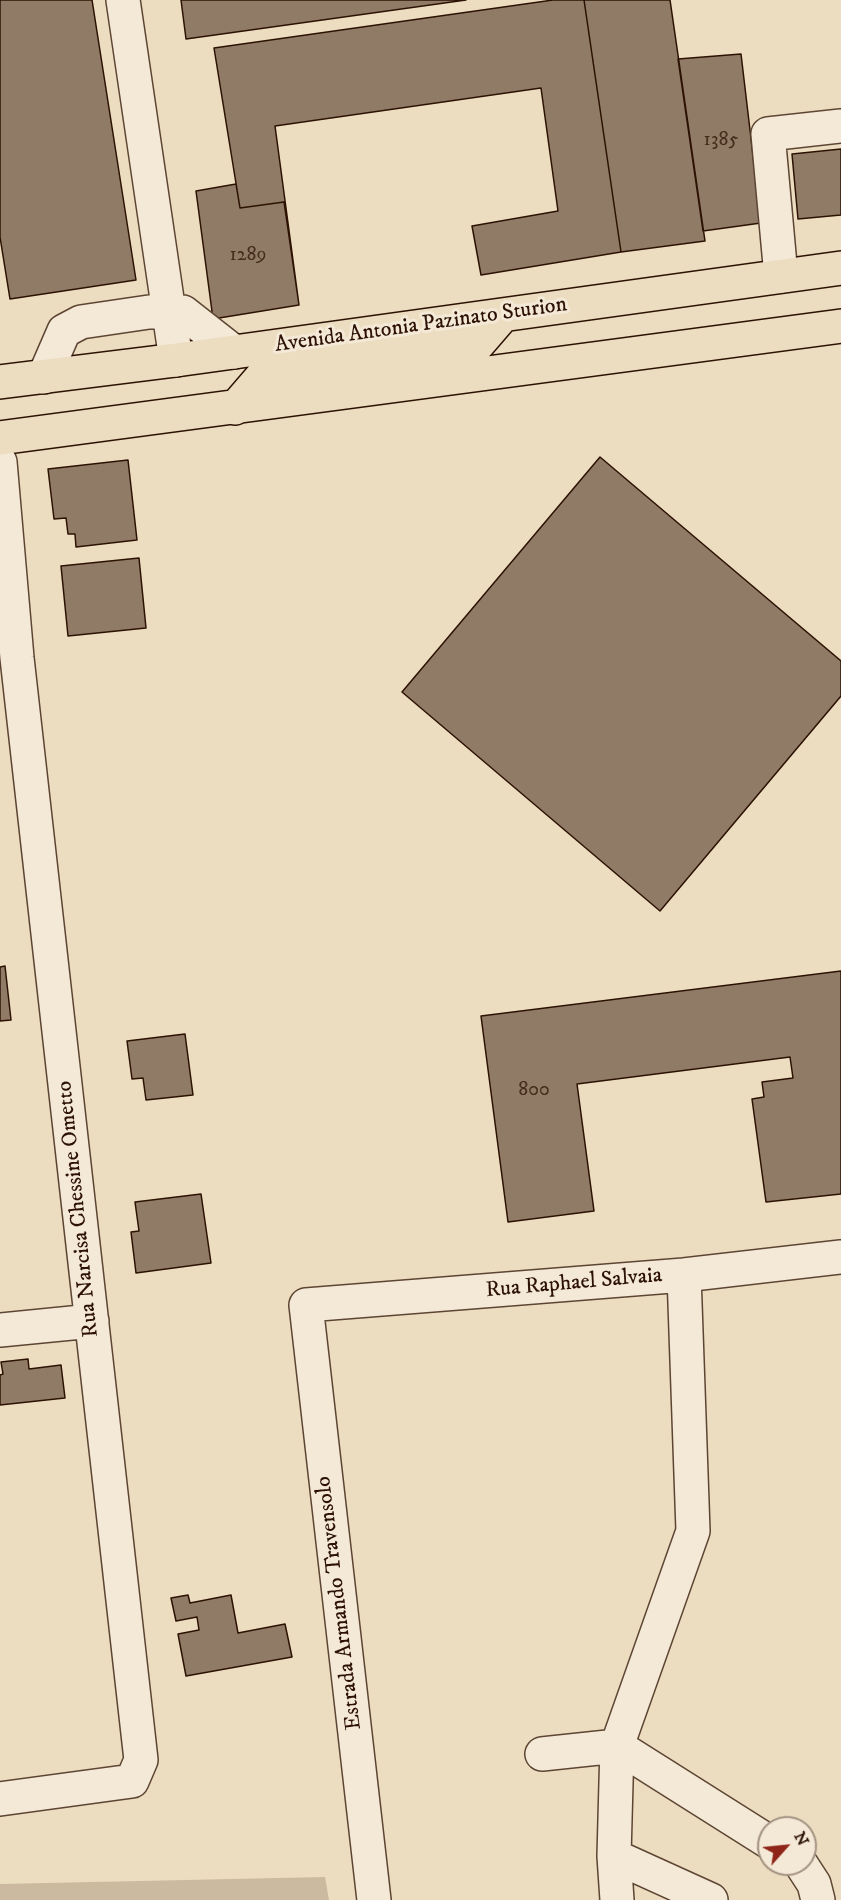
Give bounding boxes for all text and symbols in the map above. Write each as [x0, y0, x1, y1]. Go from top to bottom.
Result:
house number: 1385 [704, 129, 738, 153]
house number: 1289 [229, 244, 267, 268]
street label: Avenida Antonia Pazinato Sturion [273, 292, 569, 360]
house number: 800 [518, 1079, 550, 1103]
street label: Rua Narcisa Chessine Ometto [52, 1080, 106, 1338]
street label: Rua Raphael Salvaia [485, 1263, 663, 1305]
street label: Estrada Armando Travensolo [311, 1474, 369, 1732]
north arrow [757, 1816, 817, 1876]
text: N [789, 1828, 813, 1849]

